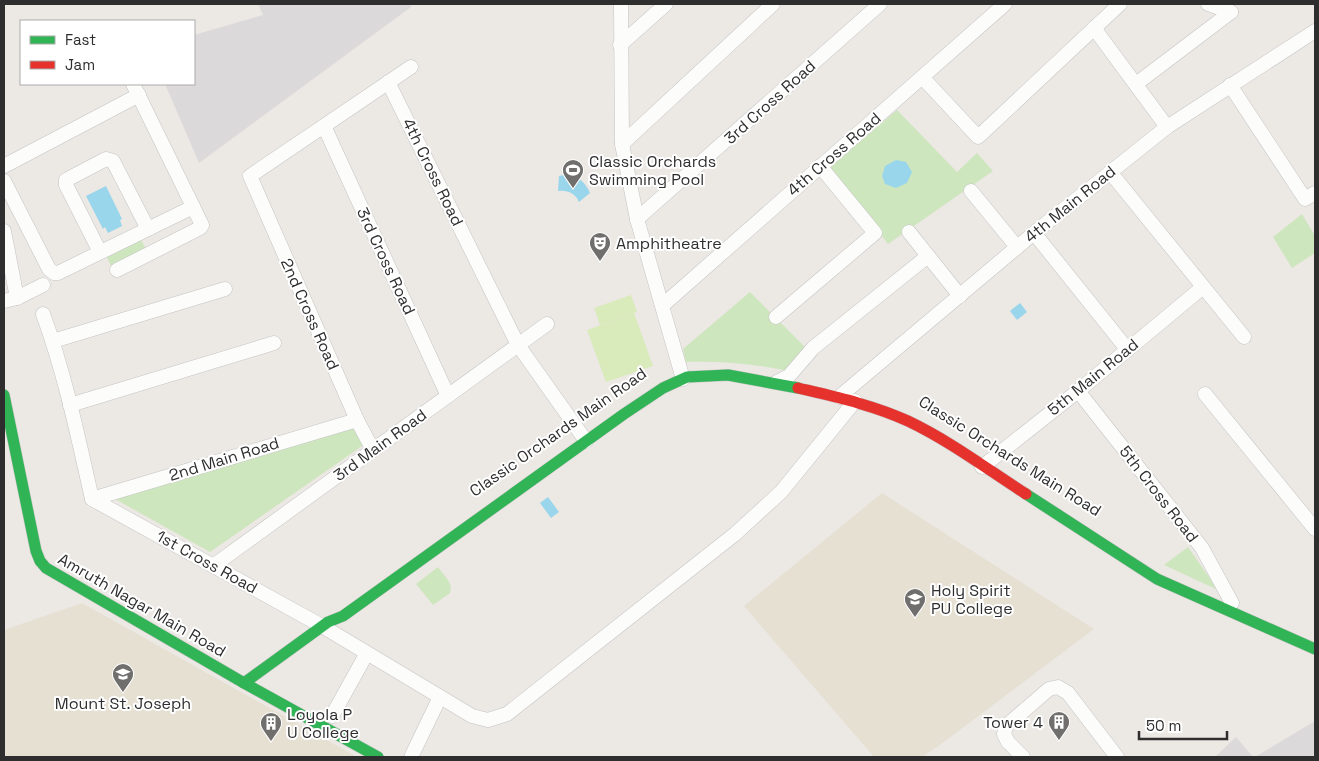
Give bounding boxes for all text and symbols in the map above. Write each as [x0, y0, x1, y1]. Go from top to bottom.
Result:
legend [20, 20, 195, 85]
text: Fast [65, 30, 96, 49]
text: Jam [65, 55, 95, 74]
street label: 3rd Cross Road [720, 55, 820, 149]
street label: 4th Cross Road [783, 108, 885, 200]
street label: 4th Cross Road [398, 115, 468, 229]
place label: Classic Orchards Swimming Pool [589, 151, 716, 190]
sports icon: Classic Orchards Swimming Pool [561, 158, 585, 189]
street label: 4th Main Road [1020, 161, 1120, 247]
street label: 3rd Cross Road [352, 204, 420, 318]
theatre icon: Amphitheatre [588, 231, 612, 262]
place label: Amphitheatre [616, 233, 722, 254]
street label: 2nd Cross Road [276, 255, 344, 373]
street label: 5th Main Road [1043, 334, 1143, 420]
street label: Classic Orchards Main Road [465, 363, 651, 501]
street label: Classic Orchards Main Road [915, 391, 1105, 521]
street label: 3rd Main Road [329, 404, 431, 486]
street label: 2nd Main Road [166, 432, 282, 486]
street label: 5th Cross Road [1115, 441, 1203, 547]
street label: 1st Cross Road [153, 526, 261, 598]
street label: Amruth Nagar Main Road [54, 548, 230, 662]
place label: Holy Spirit PU College [931, 580, 1013, 619]
school or university icon: Holy Spirit PU College [903, 587, 927, 618]
school or university icon: Mount St. Joseph [111, 662, 135, 693]
place label: Mount St. Joseph [55, 693, 191, 714]
place label: Loyola P U College [287, 704, 359, 743]
scale bar [1139, 708, 1226, 740]
building icon: Tower 4 [1047, 710, 1071, 741]
building icon: Loyola P U College [259, 711, 283, 742]
place label: Tower 4 [983, 712, 1043, 733]
text: 50 m [1146, 716, 1181, 735]

